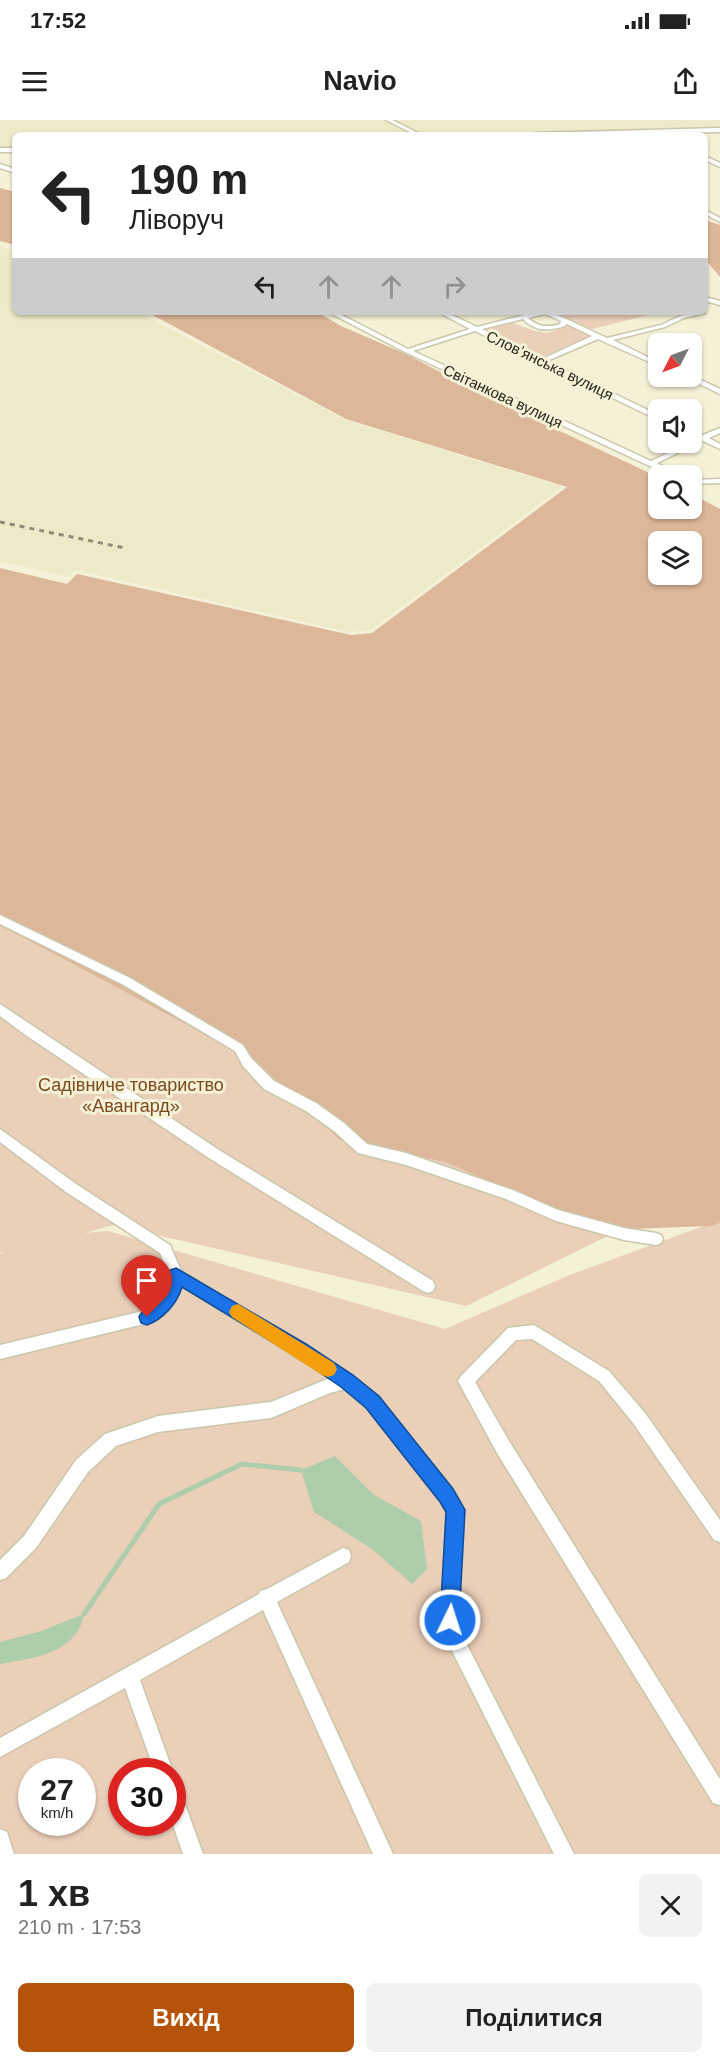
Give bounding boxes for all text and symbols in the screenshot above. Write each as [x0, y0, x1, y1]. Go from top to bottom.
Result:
text: 17:52 [30, 8, 86, 33]
icon: menu [18, 65, 51, 98]
icon: share [669, 65, 702, 98]
text: Navio [323, 66, 397, 96]
icon: left [30, 156, 108, 234]
text: 190 m [129, 156, 248, 203]
text: Ліворуч [129, 205, 224, 235]
icon: left [249, 270, 282, 303]
icon: ahead [312, 270, 345, 303]
icon: ahead [375, 270, 408, 303]
icon: right [438, 270, 471, 303]
street label: Словʼянська вулиця [484, 327, 616, 403]
north arrow [648, 333, 702, 387]
map controls [648, 333, 702, 585]
street label: Світанкова вулиця [441, 361, 565, 431]
button: sound [648, 399, 702, 453]
button: search [648, 465, 702, 519]
button: layers [648, 531, 702, 585]
park label: Садівниче товариство «Авангард» [38, 1075, 224, 1116]
pin [121, 1255, 172, 1317]
icon: arrive [130, 1264, 163, 1297]
position arrow [418, 1588, 482, 1652]
speed limit sign: 30 [108, 1758, 186, 1836]
text: 27 [40, 1773, 74, 1806]
text: km/h [41, 1804, 73, 1821]
text: 1 хв [18, 1873, 90, 1914]
button: close [639, 1874, 702, 1937]
text: 210 m · 17:53 [18, 1916, 141, 1938]
button: Вихід [18, 1983, 354, 2052]
button: Поділитися [366, 1983, 702, 2052]

